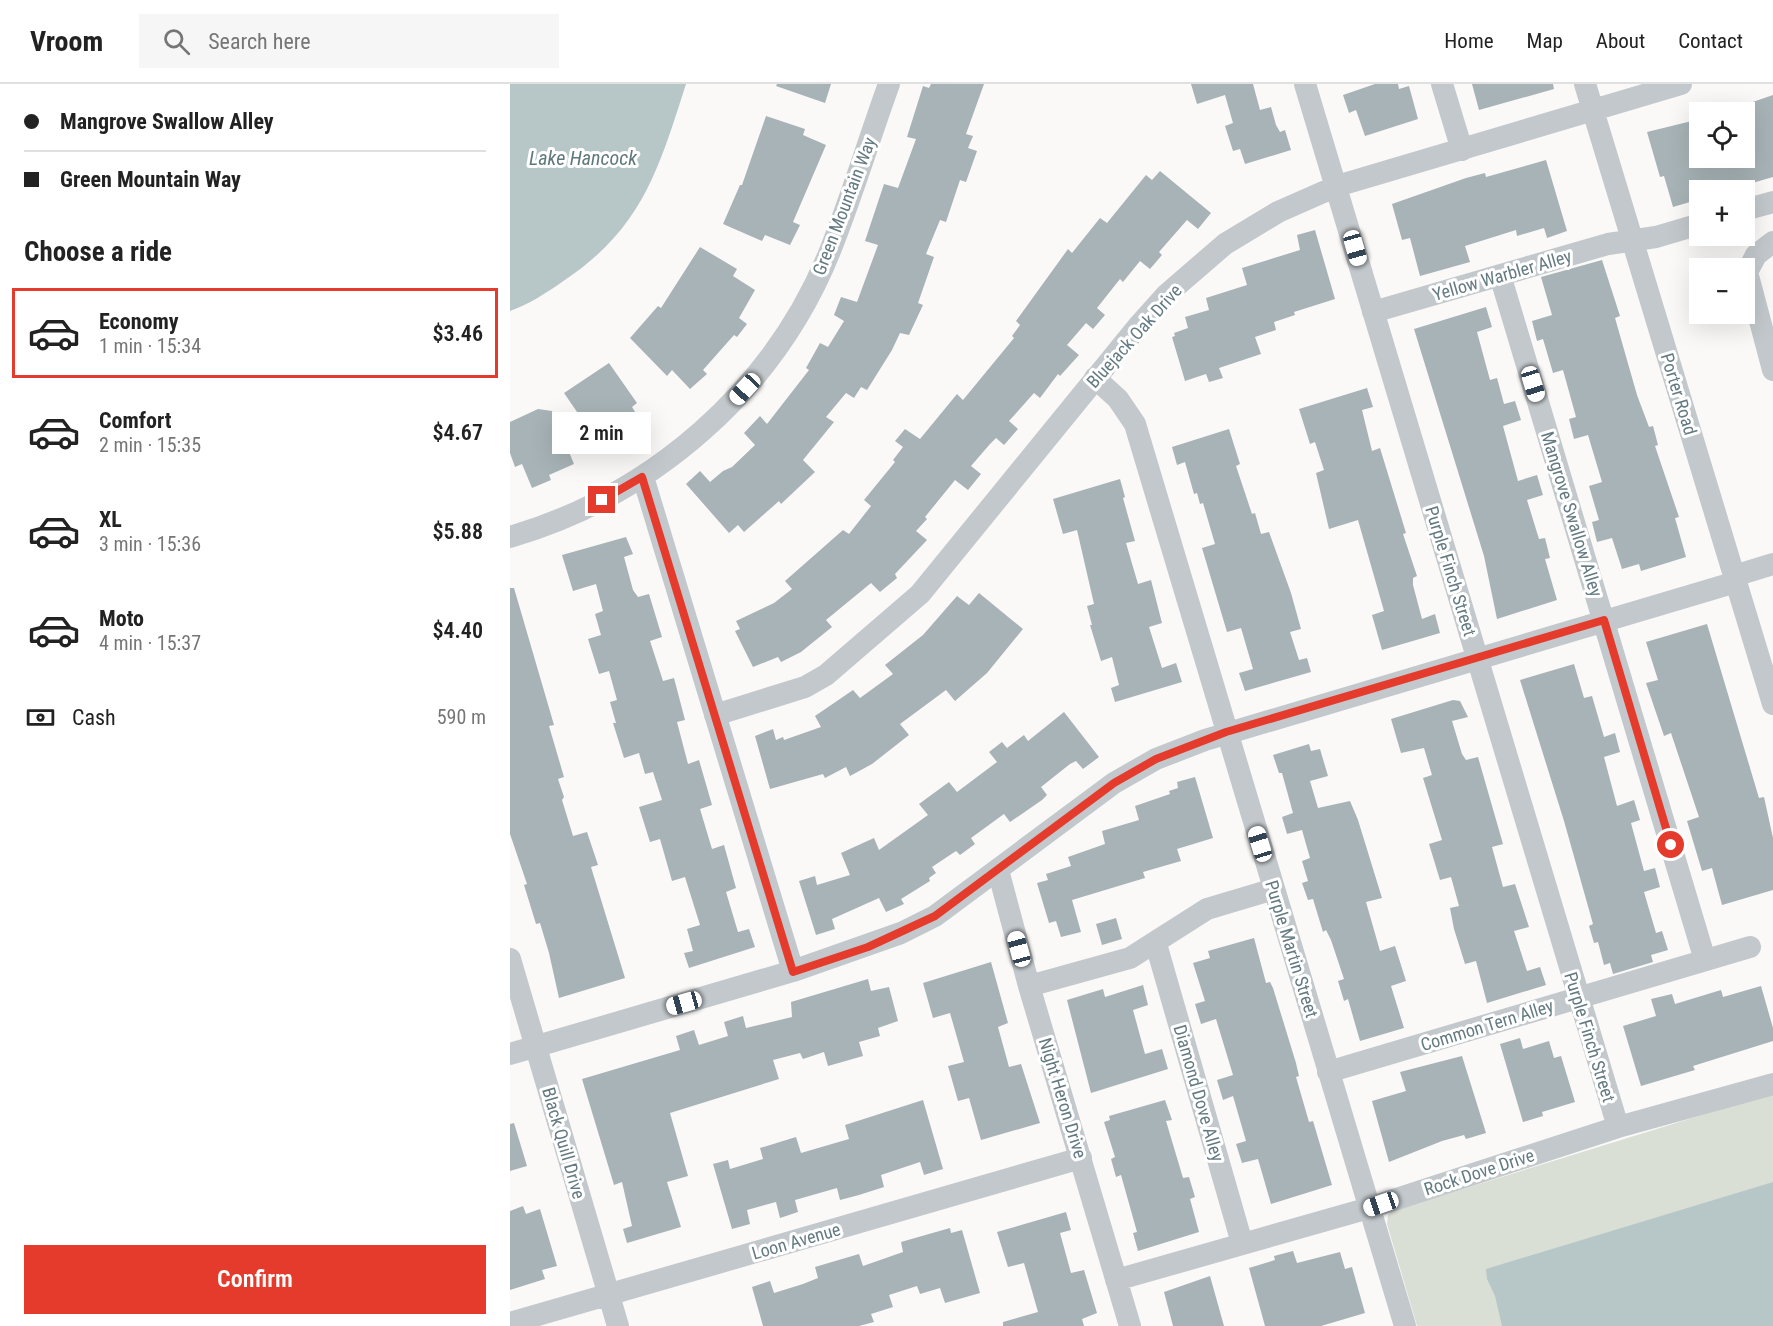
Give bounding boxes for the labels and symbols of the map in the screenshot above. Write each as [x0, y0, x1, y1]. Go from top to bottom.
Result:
street label: Green Mountain Way [808, 134, 880, 278]
water label: Lake Hancock [529, 146, 638, 170]
car [1341, 228, 1369, 268]
street label: Yellow Warbler Alley [1430, 245, 1574, 305]
street label: Bluejack Oak Drive [1082, 280, 1186, 392]
street label: Porter Road [1657, 351, 1701, 437]
car [1519, 364, 1547, 404]
car [726, 370, 764, 408]
callout: 2 min [552, 413, 652, 455]
street label: Mangrove Swallow Alley [1537, 429, 1607, 600]
route end [588, 486, 615, 513]
street label: Purple Finch Street [1421, 504, 1481, 638]
car [1246, 824, 1274, 864]
route start [1657, 831, 1684, 858]
street label: Purple Martin Street [1261, 878, 1323, 1020]
car [1006, 929, 1032, 969]
street label: Purple Finch Street [1560, 970, 1620, 1104]
car [664, 989, 704, 1017]
street label: Common Tern Alley [1418, 995, 1556, 1055]
street label: Diamond Dove Alley [1169, 1022, 1229, 1164]
street label: Night Heron Drive [1035, 1035, 1091, 1161]
street label: Black Quill Drive [538, 1085, 590, 1201]
street label: Rock Dove Drive [1421, 1144, 1537, 1200]
car [1361, 1190, 1401, 1218]
street label: Loon Avenue [749, 1218, 843, 1264]

